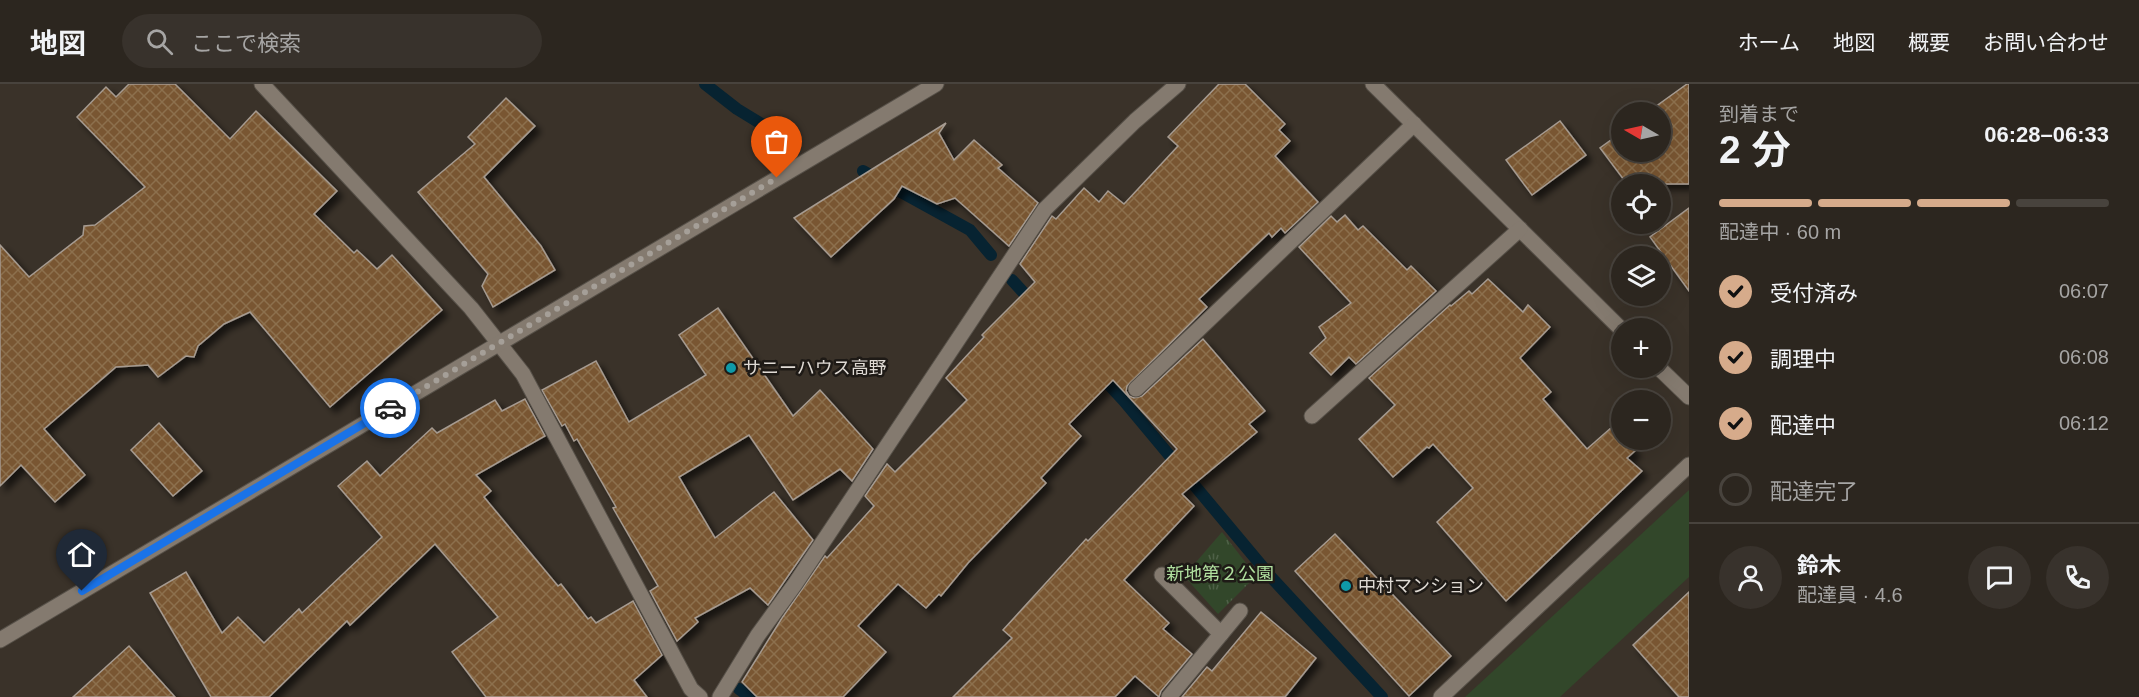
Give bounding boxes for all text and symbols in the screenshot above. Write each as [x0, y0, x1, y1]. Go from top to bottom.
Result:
search box [122, 14, 542, 68]
icon: search [143, 25, 176, 58]
text: 地図 [30, 28, 86, 59]
text: ここで検索 [191, 31, 301, 56]
text: ホーム [1738, 31, 1800, 54]
text: 地図 [1833, 31, 1875, 54]
text: 概要 [1908, 31, 1950, 54]
text: お問い合わせ [1983, 31, 2109, 54]
north arrow [1611, 102, 1671, 162]
map controls [1611, 102, 1671, 450]
text: 到着まで [1719, 103, 1799, 125]
pin [751, 116, 802, 178]
text: 06:28–06:33 [1984, 122, 2109, 147]
icon: bag [760, 125, 793, 158]
text: 2 分 [1719, 128, 1791, 171]
button: locate [1611, 174, 1671, 234]
text: 配達中 · 60 m [1719, 221, 1841, 243]
button: layers [1611, 246, 1671, 306]
icon: check [1719, 275, 1752, 308]
text: 06:07 [2059, 280, 2109, 302]
text: 受付済み [1770, 281, 1858, 306]
button: + [1611, 318, 1671, 378]
icon: check [1719, 341, 1752, 374]
text: 06:08 [2059, 346, 2109, 368]
text: 調理中 [1770, 347, 1836, 372]
place label: サニーハウス高野 [743, 358, 887, 378]
marker: サニーハウス高野 [724, 361, 738, 375]
courier [360, 378, 420, 438]
button: − [1611, 390, 1671, 450]
icon: car [374, 392, 407, 425]
icon: check [1719, 407, 1752, 440]
text: 06:12 [2059, 412, 2109, 434]
text: 配達中 [1770, 413, 1836, 438]
text: 配達完了 [1770, 479, 1858, 504]
pin [56, 529, 107, 591]
icon: home [65, 538, 98, 571]
button: person [1719, 546, 1782, 609]
button: chat [1968, 546, 2031, 609]
button: phone [2046, 546, 2109, 609]
text: 鈴木 [1797, 553, 1841, 578]
park label: 新地第２公園 [1166, 564, 1274, 584]
place label: 中村マンション [1358, 576, 1484, 596]
marker: 中村マンション [1339, 579, 1353, 593]
text: 配達員 · 4.6 [1797, 584, 1903, 606]

